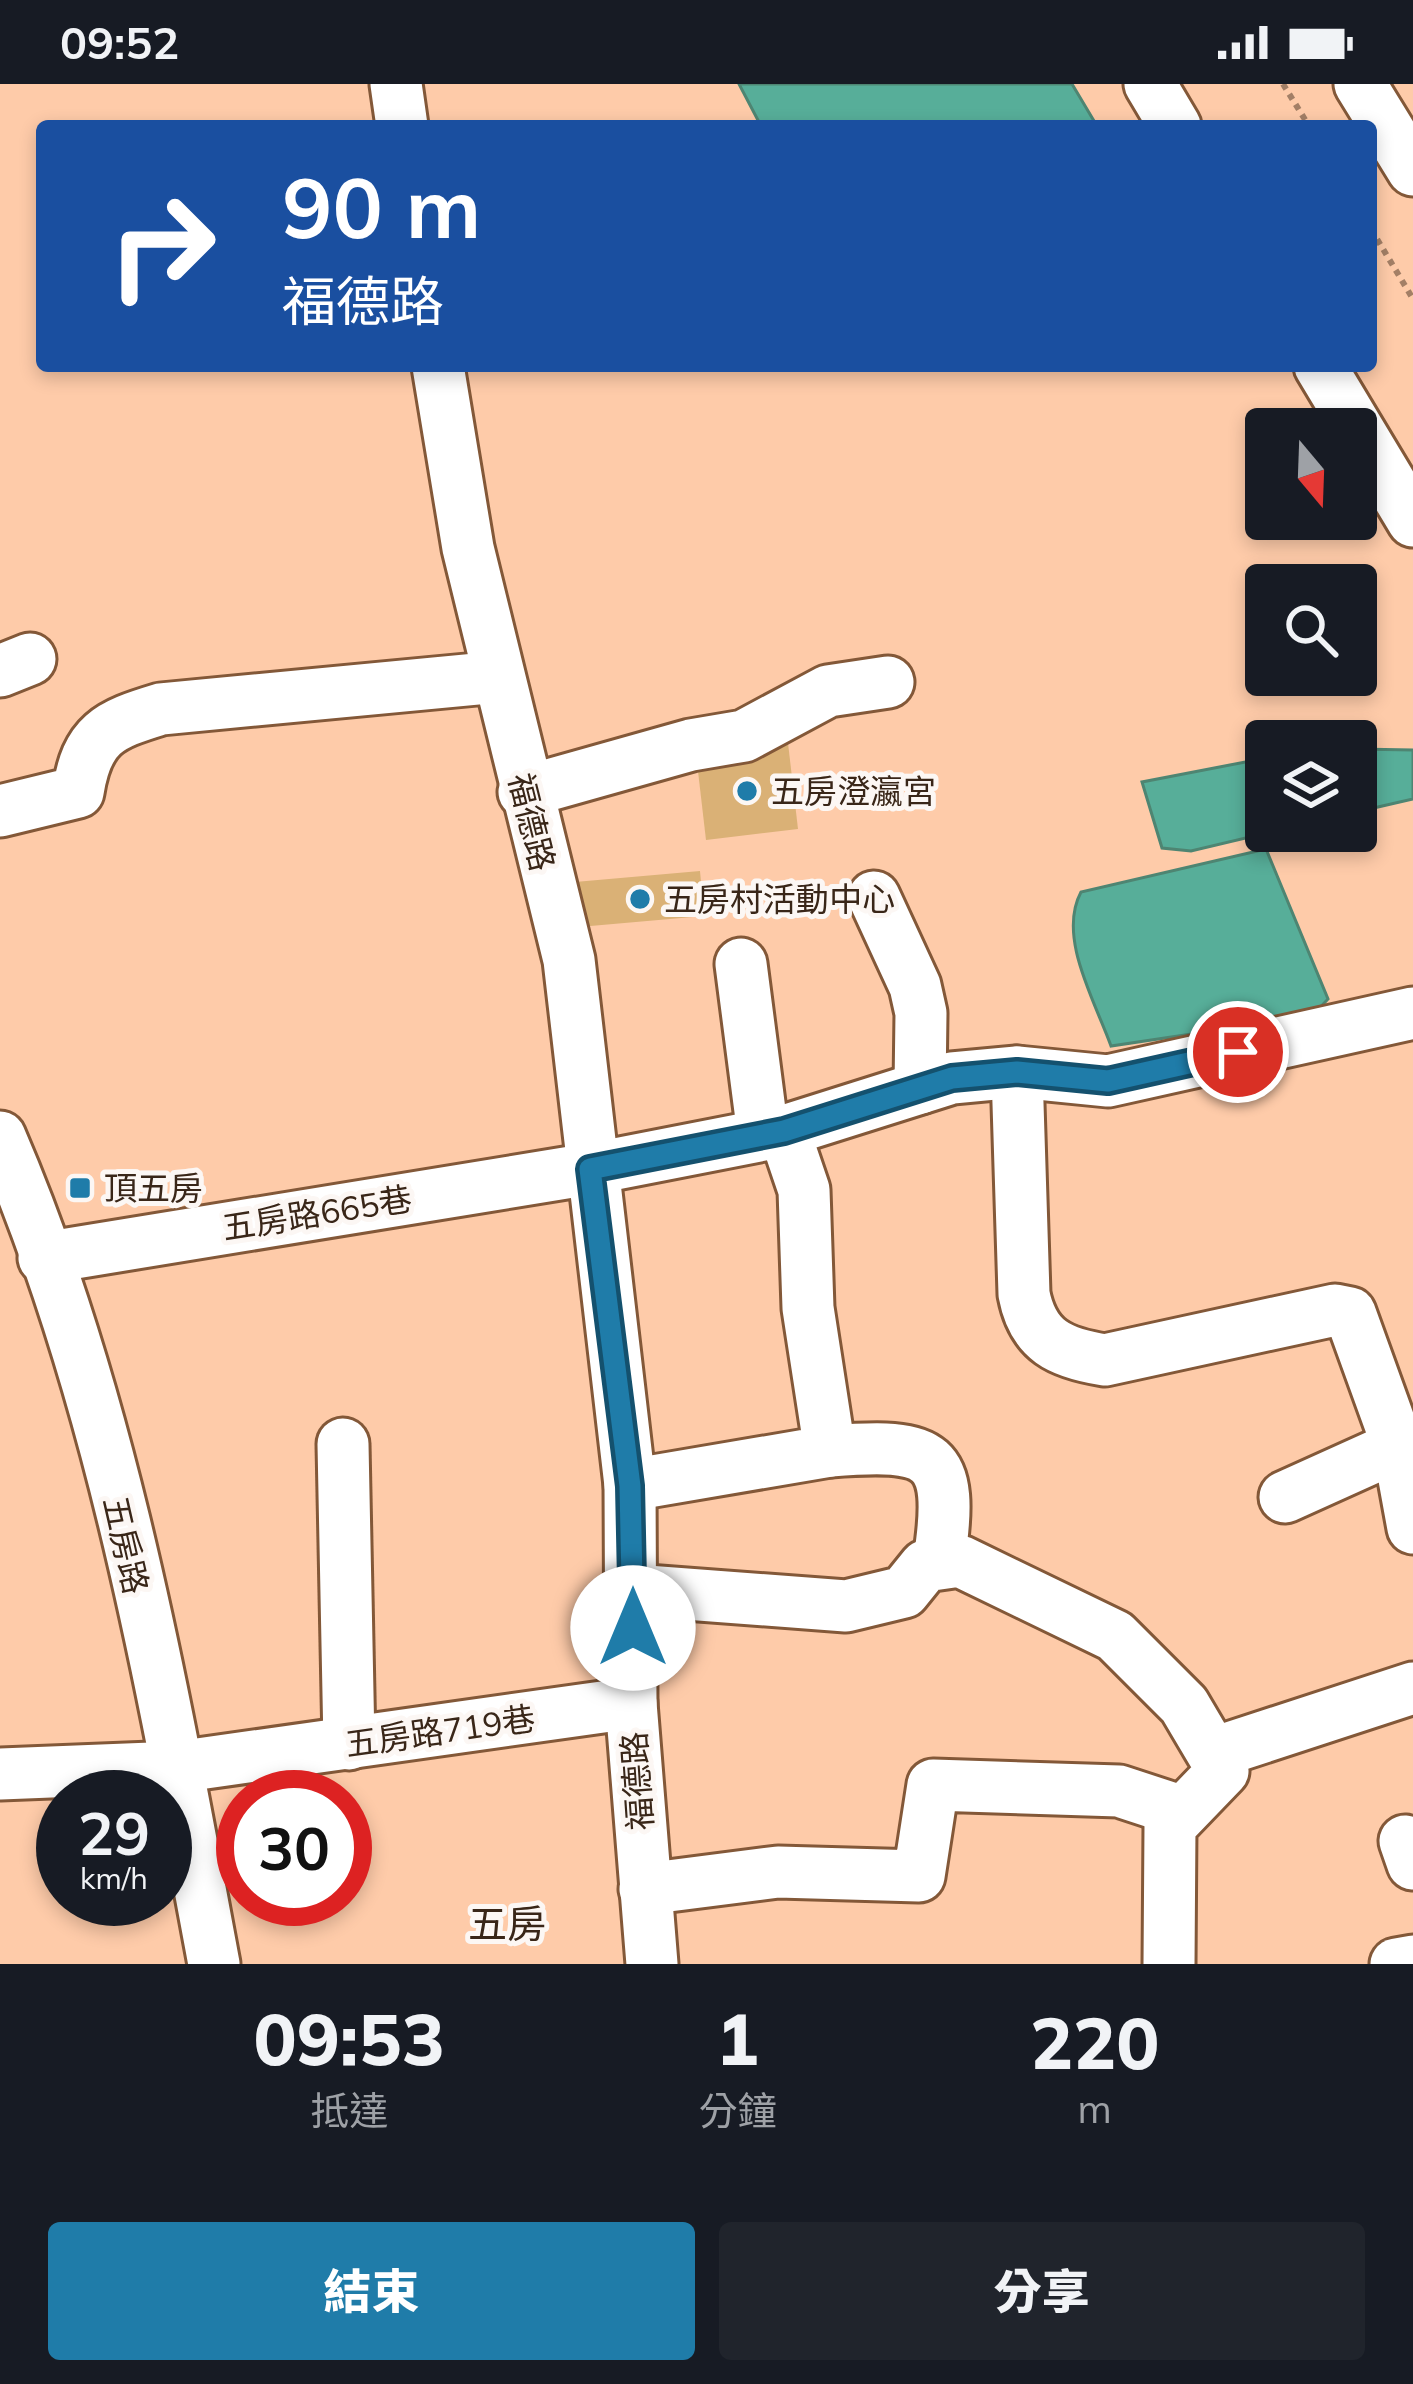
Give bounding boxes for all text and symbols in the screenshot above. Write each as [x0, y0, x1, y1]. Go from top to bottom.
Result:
text: 09:52 [60, 14, 179, 70]
text: 90 m [282, 154, 481, 259]
icon: right [84, 168, 240, 324]
text: 福德路 [282, 267, 444, 335]
north arrow [1245, 408, 1377, 540]
map controls [1245, 408, 1377, 852]
button: search [1245, 564, 1377, 696]
button: layers [1245, 720, 1377, 852]
street label: 福德路 [501, 769, 564, 875]
place label: 五房澄瀛宮 [771, 770, 936, 811]
marker: 五房澄瀛宮 [734, 778, 760, 804]
place label: 五房村活動中心 [664, 878, 895, 919]
marker: 五房村活動中心 [627, 886, 653, 912]
pin [1187, 1001, 1289, 1103]
icon: arrive [1205, 1019, 1271, 1085]
place label: 頂五房 [104, 1167, 203, 1208]
marker: 頂五房 [67, 1175, 93, 1201]
street label: 五房路665巷 [219, 1177, 415, 1248]
street label: 五房路 [95, 1492, 158, 1598]
position arrow [570, 1565, 696, 1691]
street label: 五房路719巷 [342, 1697, 538, 1764]
street label: 福德路 [613, 1730, 660, 1832]
speed limit sign: 30 [216, 1770, 372, 1926]
text: 29 [78, 1795, 150, 1870]
text: km/h [80, 1859, 148, 1897]
district label: 五房 [468, 1899, 546, 1948]
text: 09:53 [253, 1993, 445, 2083]
text: 1 [716, 1993, 759, 2083]
text: 220 [1030, 1997, 1160, 2087]
text: m [1078, 2084, 1112, 2133]
text: 抵達 [310, 2086, 388, 2135]
text: 分鐘 [698, 2086, 776, 2135]
button: 結束 [48, 2222, 695, 2360]
button: 分享 [719, 2222, 1365, 2360]

